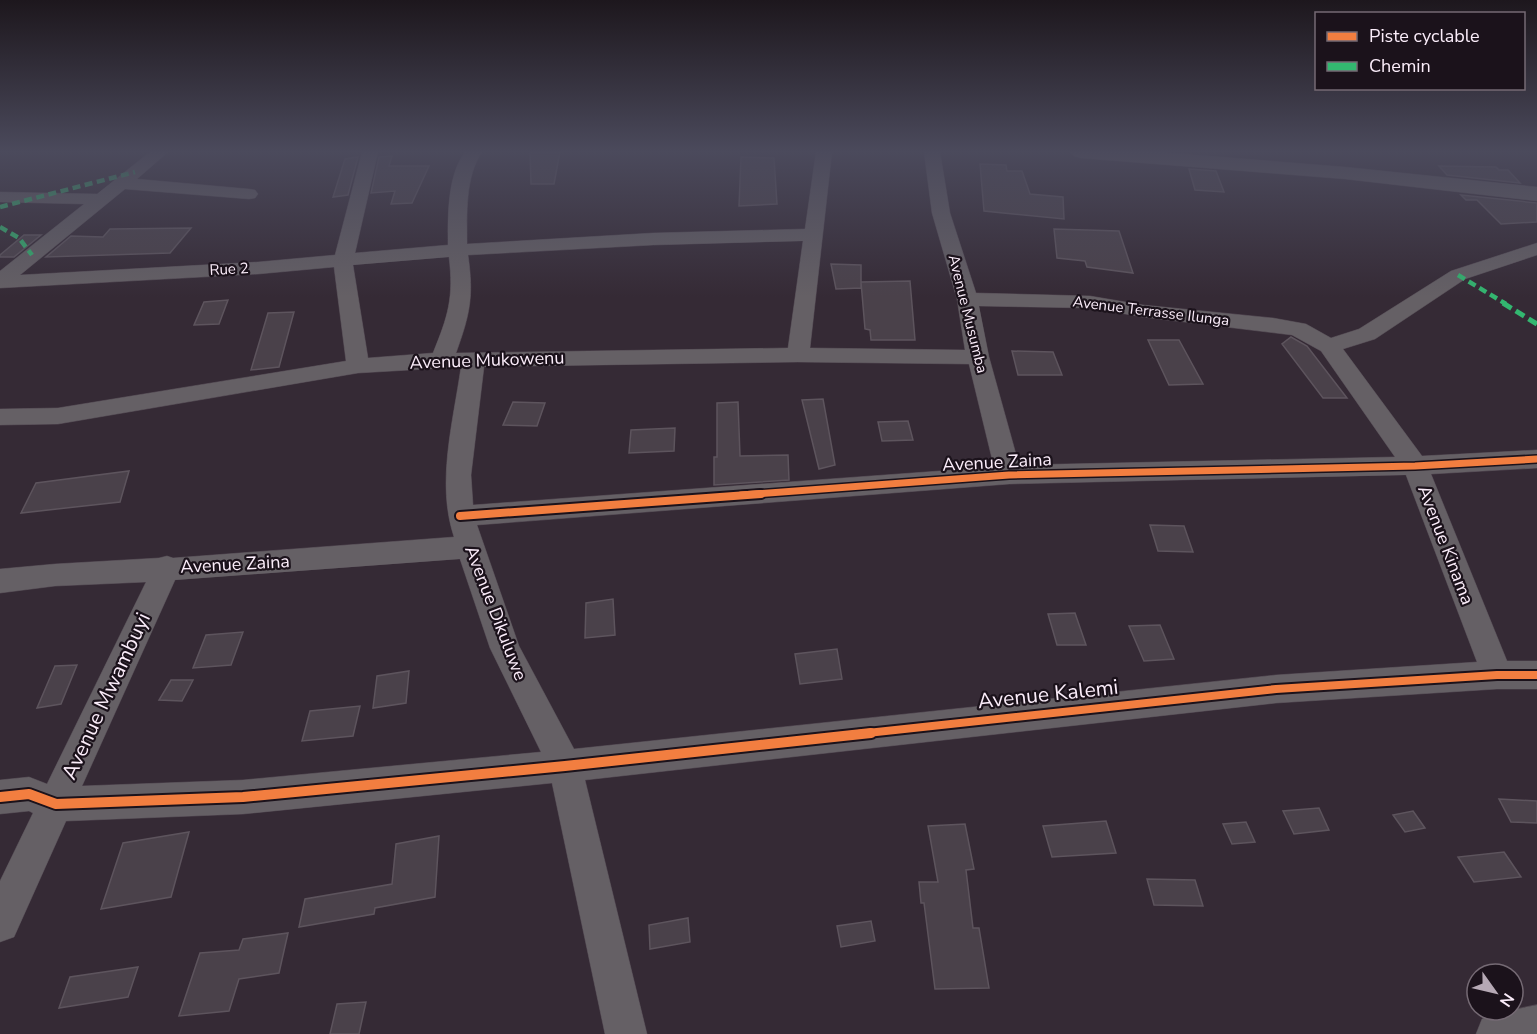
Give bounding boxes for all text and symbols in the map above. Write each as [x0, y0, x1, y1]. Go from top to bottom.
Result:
legend [1315, 12, 1525, 90]
text: Piste cyclable [1369, 24, 1480, 48]
text: Chemin [1369, 54, 1431, 78]
street label: Avenue Musumba [944, 253, 992, 375]
street label: Rue 2 [209, 258, 249, 280]
street label: Avenue Terrasse Ilunga [1072, 291, 1230, 331]
street label: Avenue Mukowenu [409, 345, 565, 375]
street label: Avenue Zaina [942, 447, 1052, 477]
street label: Avenue Kinama [1412, 482, 1480, 608]
street label: Avenue Dikuluwe [459, 542, 533, 684]
street label: Avenue Zaina [180, 549, 290, 579]
street label: Avenue Mwambuyi [55, 608, 157, 784]
street label: Avenue Kalemi [976, 673, 1120, 715]
north arrow [1465, 962, 1525, 1022]
text: N [1494, 989, 1519, 1011]

